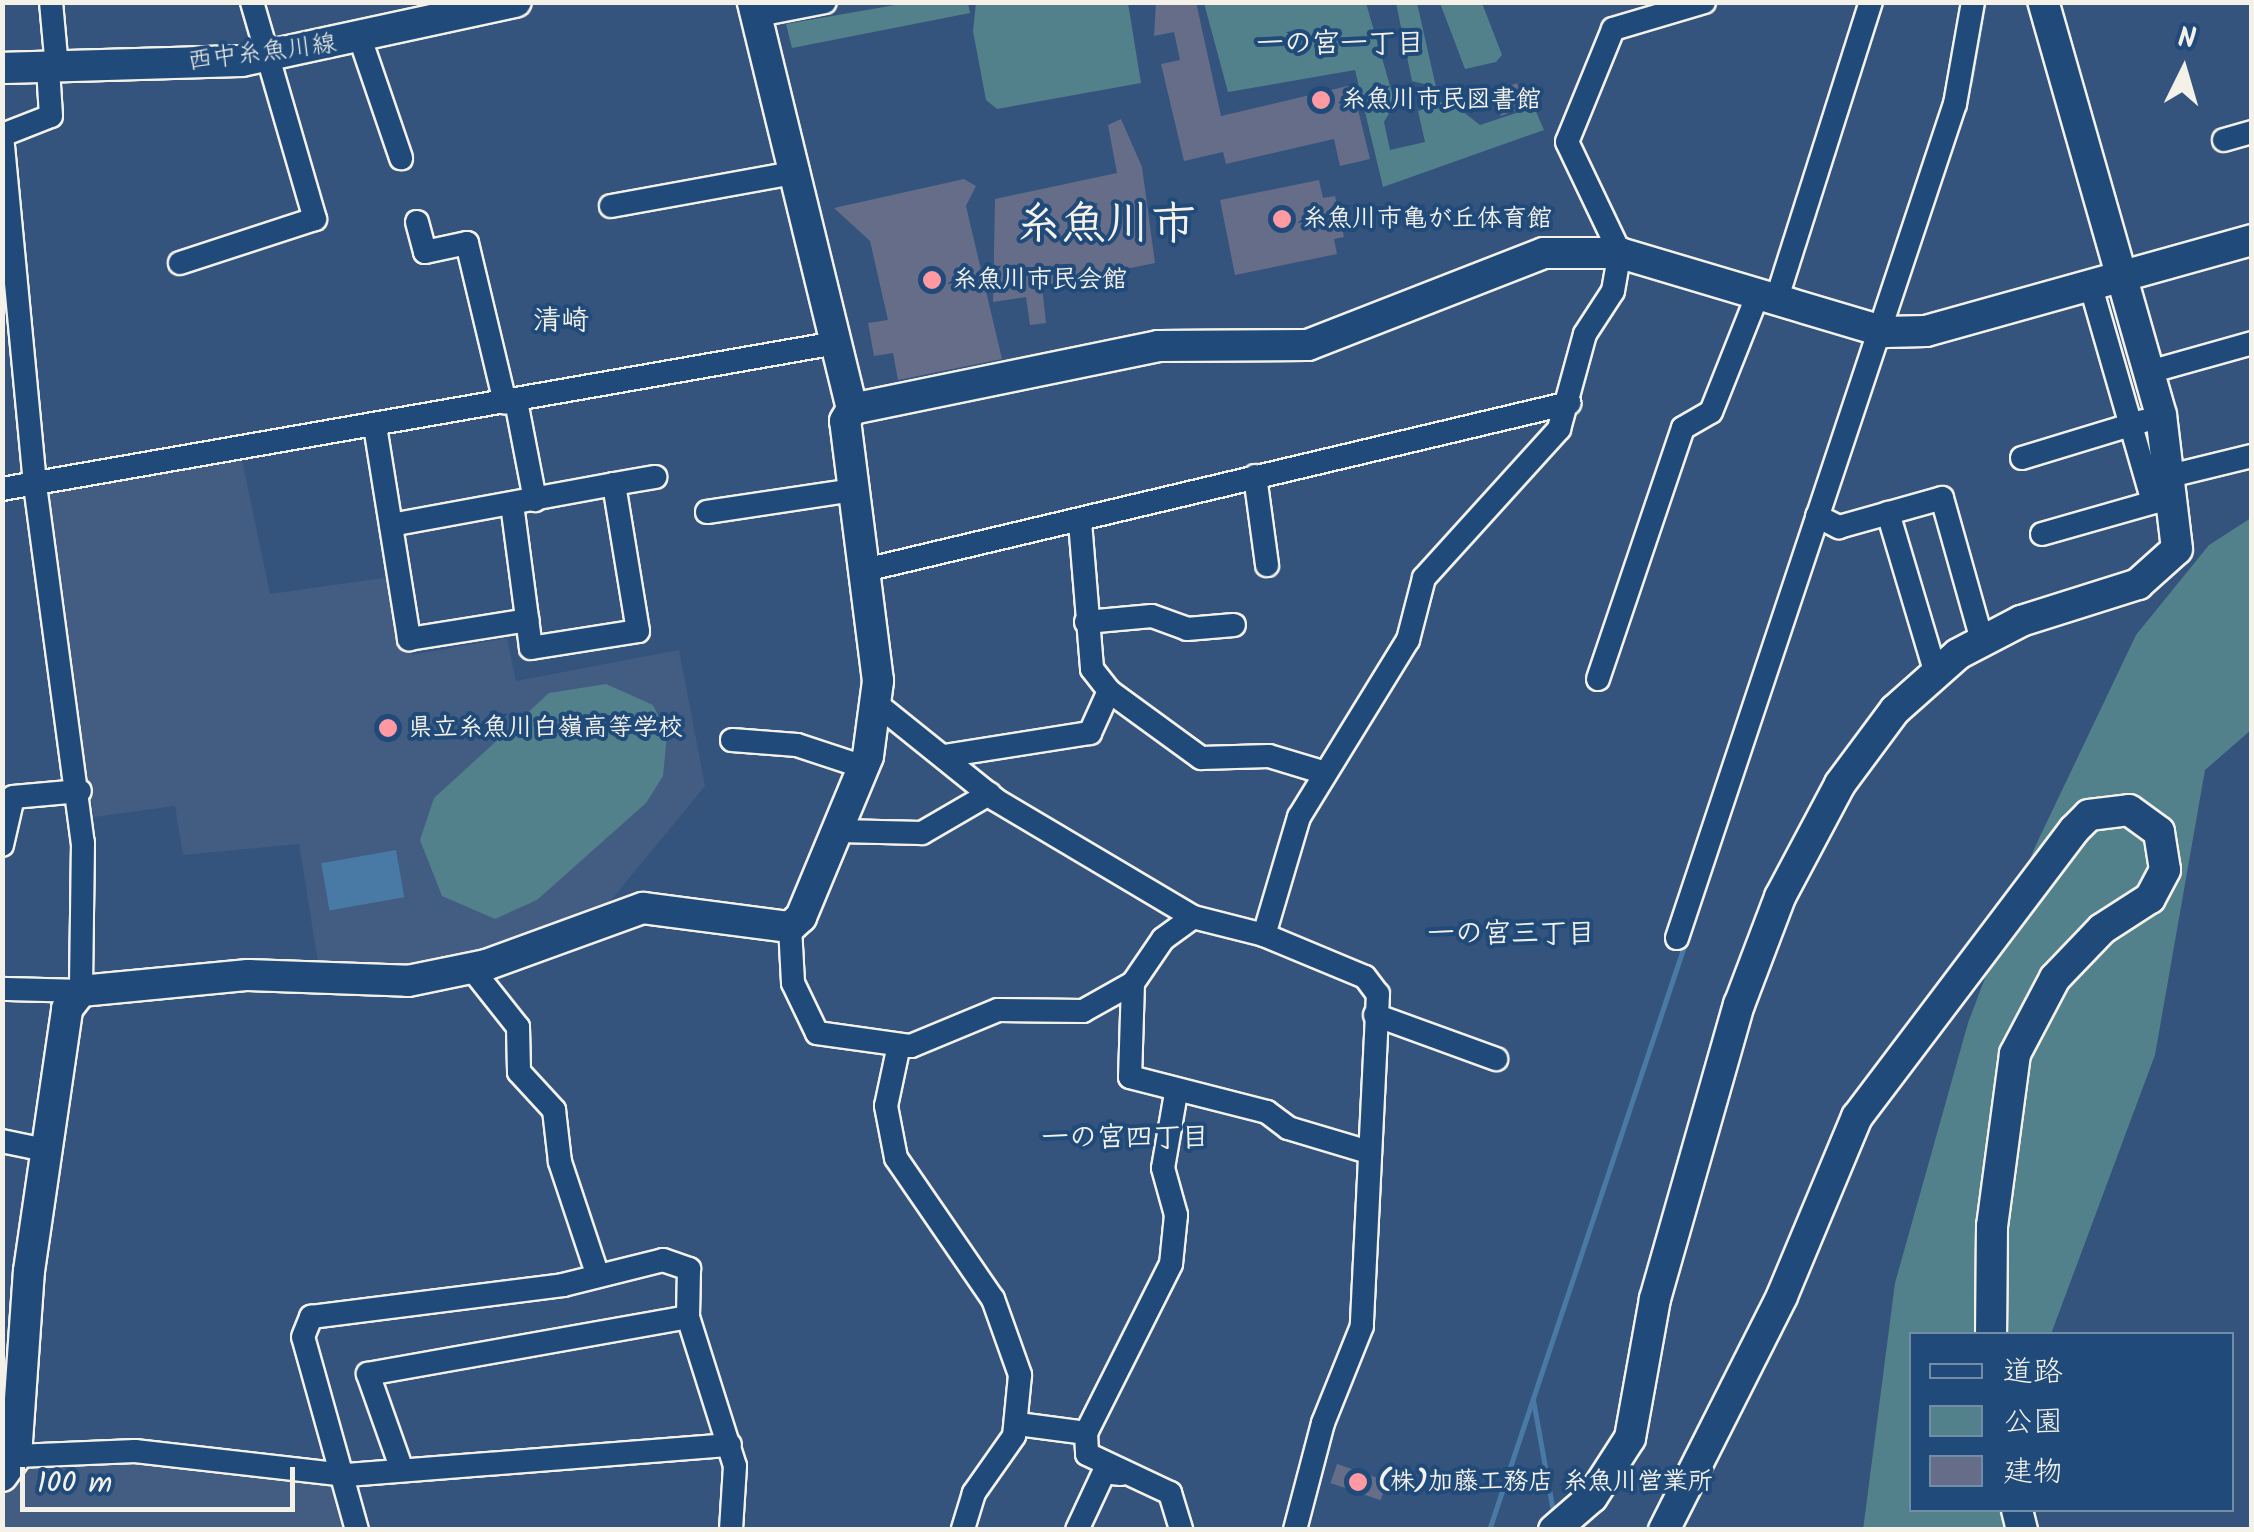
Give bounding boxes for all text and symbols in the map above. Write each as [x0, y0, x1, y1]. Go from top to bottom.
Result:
text: N [2176, 16, 2197, 63]
north arrow [2134, 20, 2234, 120]
district label: 一の宮一丁目 [1256, 28, 1424, 62]
street label: 西中糸魚川線 [186, 29, 338, 77]
place label: 糸魚川市民図書館 [1341, 85, 1541, 115]
marker: 糸魚川市民図書館 [1310, 89, 1332, 111]
district label: 糸魚川市 [1016, 200, 1196, 254]
place label: 糸魚川市亀が丘体育館 [1302, 204, 1552, 234]
marker: 糸魚川市亀が丘体育館 [1271, 208, 1293, 230]
place label: 糸魚川市民会館 [952, 265, 1127, 295]
marker: 糸魚川市民会館 [921, 269, 943, 291]
district label: 清崎 [533, 305, 589, 339]
place label: 県立糸魚川白嶺高等学校 [408, 713, 683, 743]
marker: 県立糸魚川白嶺高等学校 [377, 717, 399, 739]
district label: 一の宮三丁目 [1427, 918, 1595, 952]
district label: 一の宮四丁目 [1041, 1122, 1209, 1156]
legend [1909, 1332, 2234, 1512]
text: 道路 [2003, 1349, 2063, 1397]
text: 公園 [2003, 1399, 2063, 1447]
scale bar [25, 1447, 300, 1509]
text: 建物 [2003, 1449, 2063, 1497]
text: 100 m [37, 1460, 112, 1508]
place label: (株)加藤工務店 糸魚川営業所 [1378, 1467, 1713, 1497]
marker: (株)加藤工務店 糸魚川営業所 [1347, 1471, 1369, 1493]

